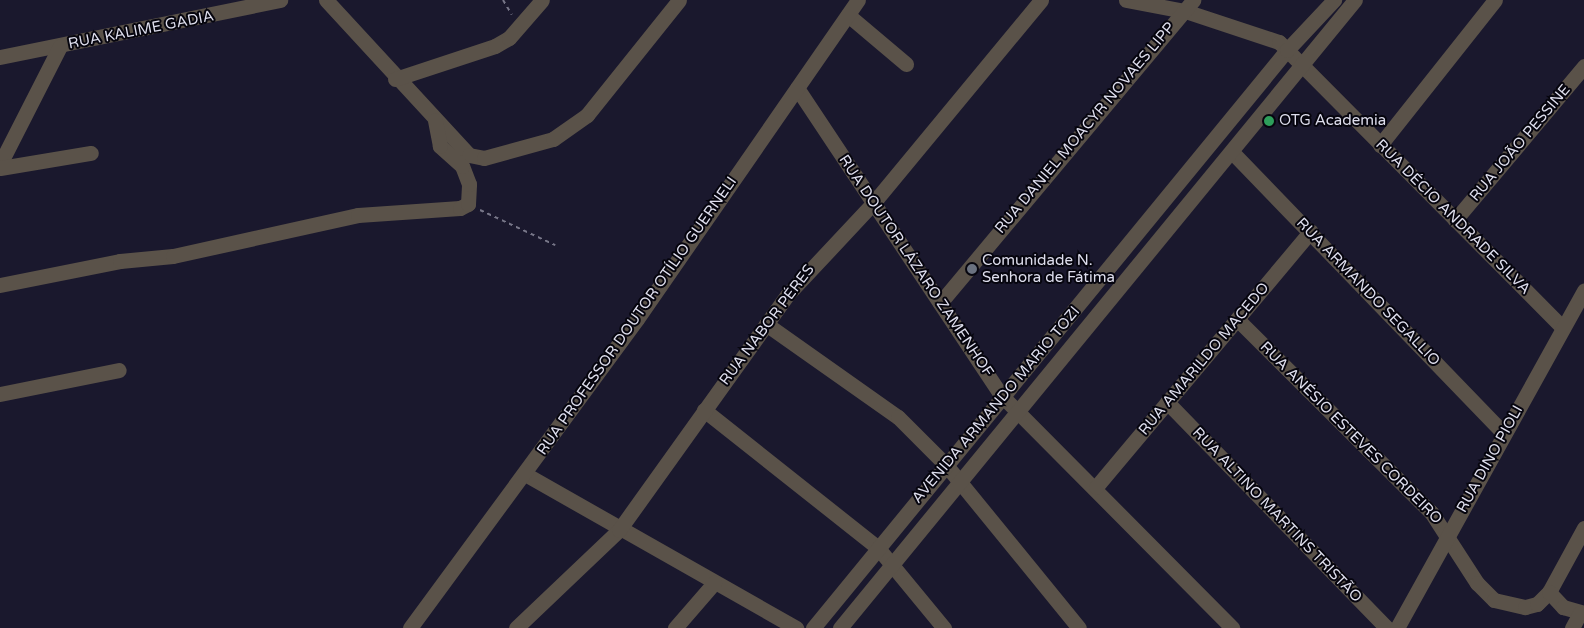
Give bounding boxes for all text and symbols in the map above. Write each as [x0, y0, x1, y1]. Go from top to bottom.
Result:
street label: RUA KALIME GADIA [67, 7, 215, 53]
street label: RUA DANIEL MOACYR NOVAES LIPP [991, 19, 1179, 237]
street label: RUA JOÃO PESSINE [1466, 81, 1574, 205]
place label: OTG Academia [1279, 112, 1386, 130]
marker: OTG Academia [1263, 115, 1275, 127]
street label: RUA DÉCIO ANDRADE SILVA [1372, 136, 1534, 298]
street label: RUA DOUTOR LÁZARO ZAMENHOF [835, 152, 997, 380]
street label: RUA PROFESSOR DOUTOR OTÍLIO GUERNELI [533, 173, 741, 459]
street label: RUA ARMANDO SEGALLIO [1292, 214, 1444, 370]
place label: Comunidade N. Senhora de Fátima [982, 251, 1115, 286]
street label: RUA NABOR PÉRES [716, 261, 818, 389]
marker: Comunidade N. Senhora de Fátima [966, 263, 978, 275]
street label: RUA AMARILDO MACEDO [1135, 279, 1273, 439]
street label: AVENIDA ARMANDO MARIO TOZI [908, 303, 1084, 507]
street label: RUA ANÉSIO ESTEVES CORDEIRO [1256, 338, 1446, 528]
street label: RUA DINO PIOLI [1453, 402, 1527, 516]
street label: RUA ALTINO MARTINS TRISTÃO [1188, 424, 1366, 606]

